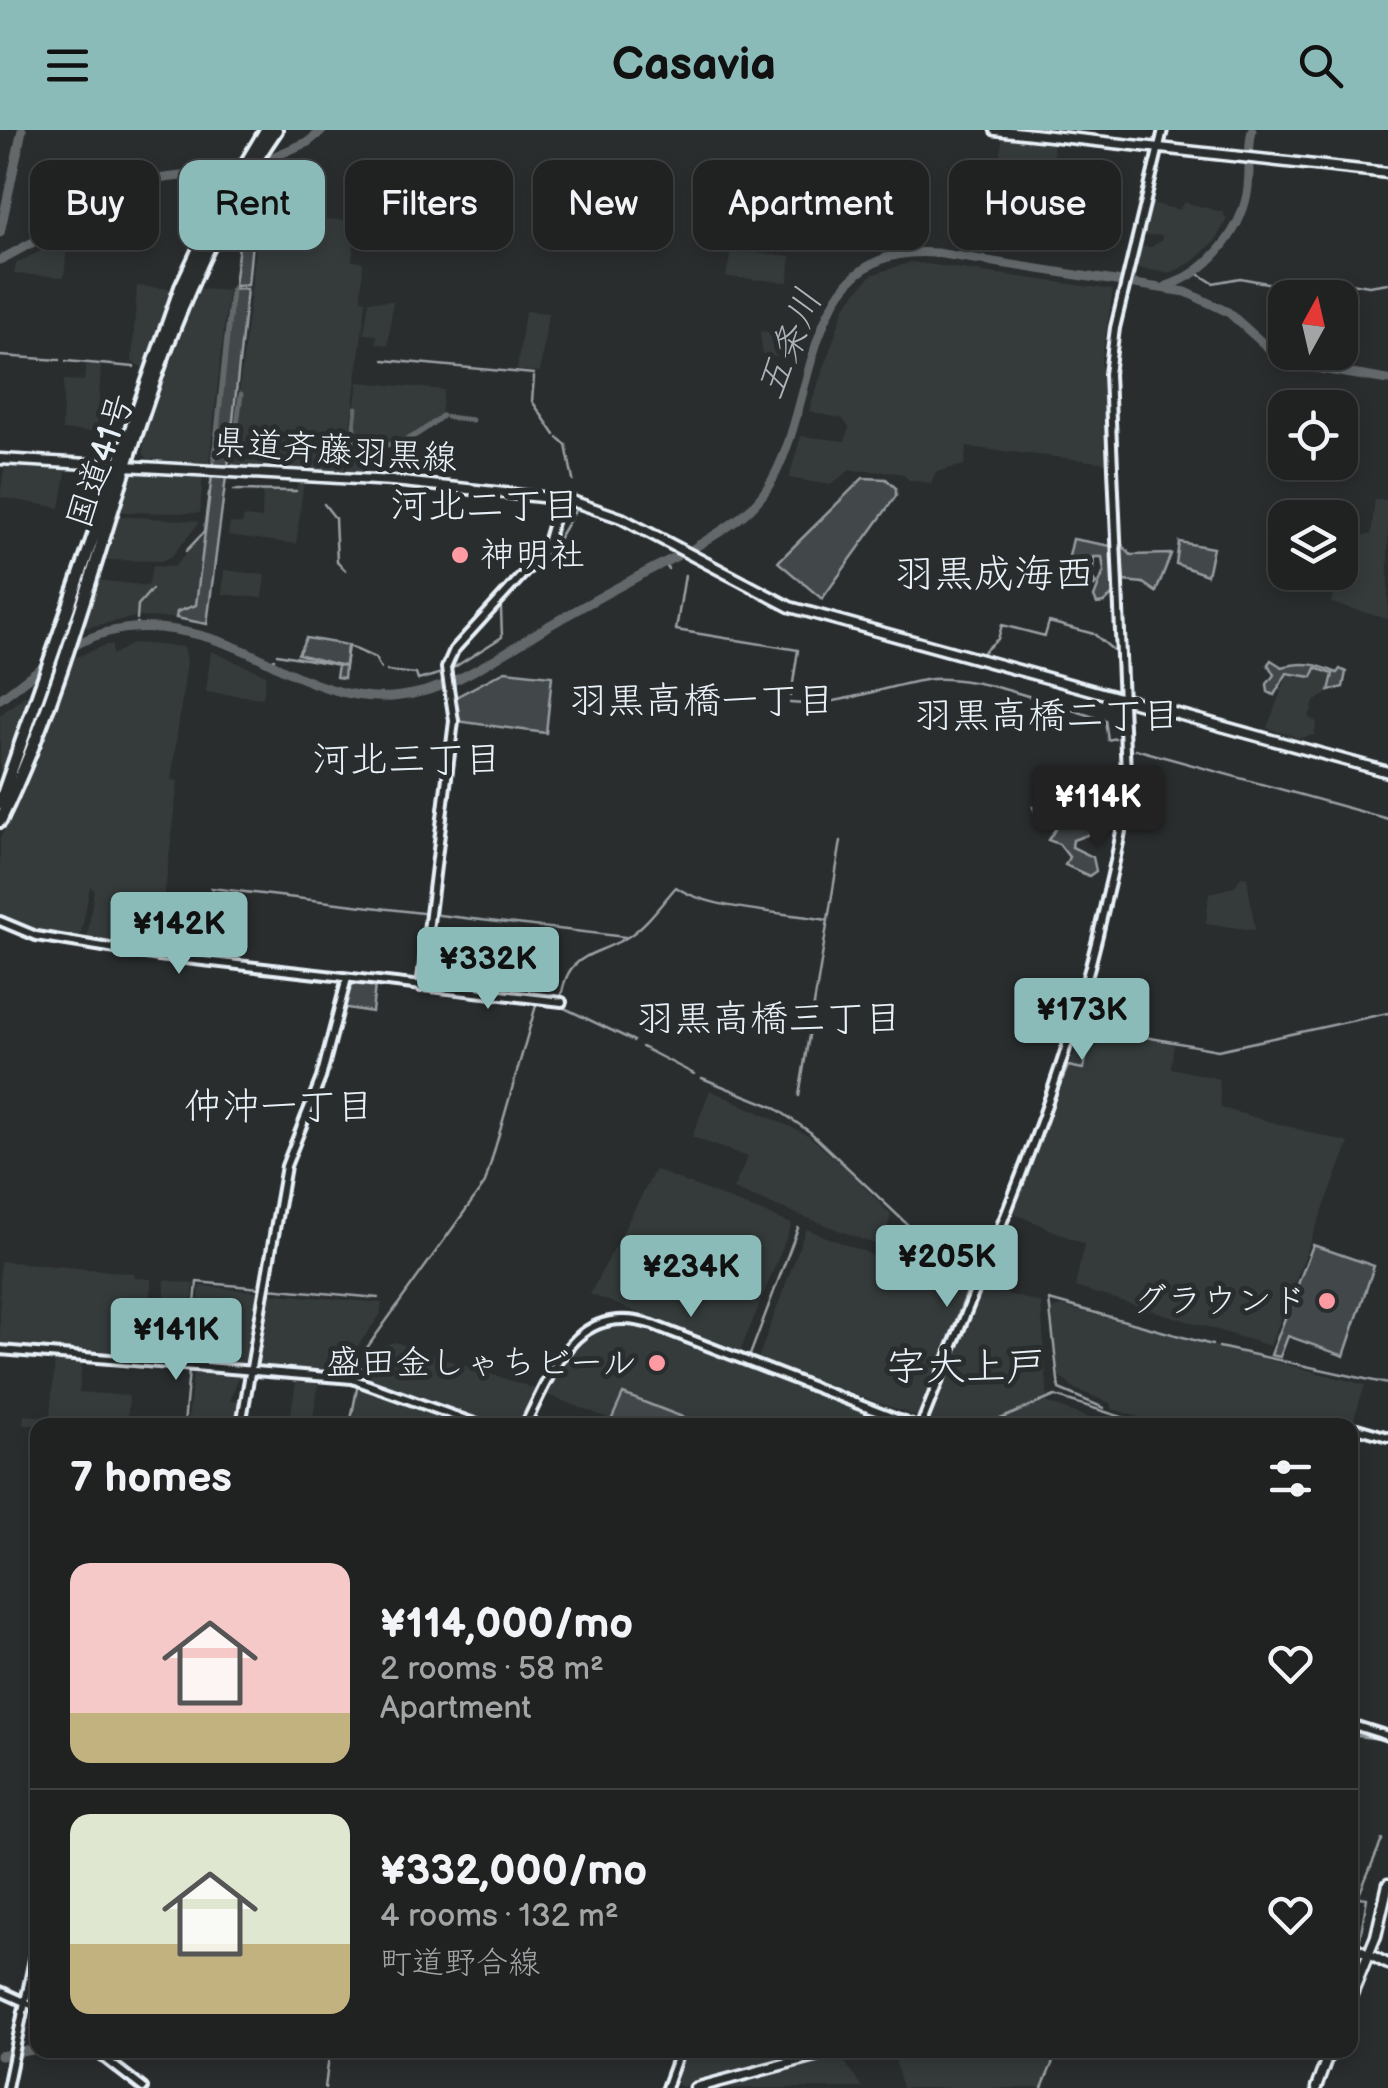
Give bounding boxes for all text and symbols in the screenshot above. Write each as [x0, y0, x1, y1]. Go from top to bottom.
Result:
icon: menu [40, 38, 95, 93]
text: Casavia [612, 38, 776, 93]
icon: search [1293, 38, 1348, 93]
chip: Buy [30, 160, 159, 250]
chip: Rent [179, 160, 325, 250]
chip: Filters [345, 160, 513, 250]
chip: New [533, 160, 673, 250]
chip: Apartment [693, 160, 929, 250]
chip: House [949, 160, 1121, 250]
north arrow [1268, 280, 1358, 370]
map controls [1268, 280, 1358, 590]
water label: 五条川 [748, 283, 832, 405]
street label: 国道41号 [58, 388, 144, 534]
button: locate [1268, 390, 1358, 480]
street label: 県道斉藤羽黒線 [211, 421, 459, 481]
district label: 河北二丁目 [390, 484, 580, 529]
button: layers [1268, 500, 1358, 590]
place label: 神明社 [480, 534, 585, 577]
marker: 神明社 [449, 544, 471, 566]
district label: 羽黒成海西 [894, 551, 1094, 599]
district label: 羽黒高橋一丁目 [569, 679, 835, 724]
district label: 羽黒高橋二丁目 [914, 694, 1180, 739]
district label: 河北三丁目 [312, 738, 502, 783]
pin: ¥114K [1028, 765, 1168, 850]
text: ¥114K [1054, 778, 1142, 817]
pin: ¥142K [109, 892, 249, 977]
text: ¥142K [133, 905, 225, 944]
pin: ¥332K [418, 927, 558, 1012]
text: ¥332K [439, 940, 537, 979]
pin: ¥173K [1012, 978, 1152, 1063]
text: ¥173K [1036, 991, 1128, 1030]
district label: 羽黒高橋三丁目 [636, 997, 902, 1042]
district label: 仲沖一丁目 [184, 1085, 374, 1130]
pin: ¥205K [877, 1225, 1017, 1310]
pin: ¥234K [621, 1235, 761, 1320]
text: ¥205K [898, 1238, 996, 1277]
text: ¥234K [642, 1248, 740, 1287]
place label: グラウンド [1132, 1280, 1307, 1323]
marker: グラウンド [1316, 1290, 1338, 1312]
pin: ¥141K [106, 1298, 246, 1383]
text: ¥141K [133, 1311, 219, 1350]
place label: 盛田金しゃちビール [326, 1342, 637, 1385]
district label: 字大上戸 [886, 1344, 1046, 1392]
marker: 盛田金しゃちビール [646, 1352, 668, 1374]
icon: filters [1263, 1451, 1318, 1506]
text: 7 homes [70, 1453, 232, 1504]
text: ¥114,000/mo [380, 1599, 633, 1650]
icon: home [150, 1603, 270, 1723]
icon: heart [1263, 1636, 1318, 1691]
text: 2 rooms · 58 m² [380, 1650, 604, 1689]
text: Apartment [380, 1689, 531, 1728]
text: ¥332,000/mo [380, 1846, 647, 1897]
icon: home [150, 1854, 270, 1974]
icon: heart [1263, 1887, 1318, 1942]
text: 4 rooms · 132 m² [380, 1897, 618, 1936]
text: 町道野合線 [380, 1944, 540, 1983]

